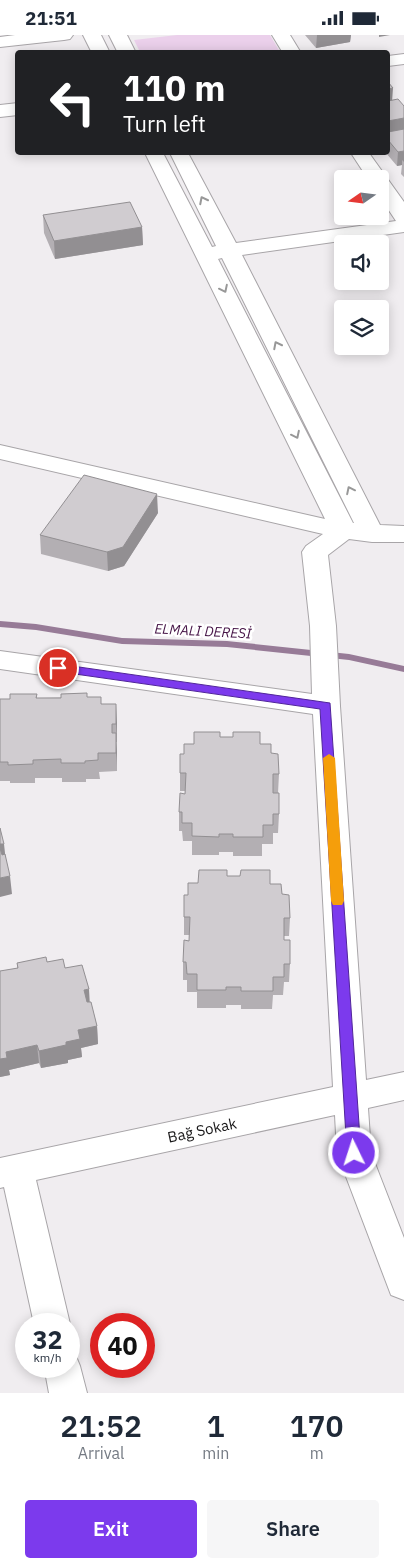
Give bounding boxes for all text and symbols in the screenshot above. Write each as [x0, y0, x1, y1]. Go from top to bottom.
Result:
text: 21:51 [25, 6, 77, 30]
text: 110 m [123, 65, 226, 111]
icon: left [40, 70, 105, 135]
text: Turn left [123, 109, 206, 138]
north arrow [334, 170, 389, 225]
map controls [334, 170, 389, 355]
one-way arrow [199, 196, 209, 205]
button: sound [334, 235, 389, 290]
one-way arrow [218, 284, 228, 293]
button: layers [334, 300, 389, 355]
one-way arrow [273, 341, 283, 350]
one-way arrow [290, 430, 300, 439]
one-way arrow [346, 486, 356, 495]
water label: ELMALI DERESİ [154, 619, 253, 643]
pin [37, 647, 79, 689]
icon: arrive [44, 654, 72, 682]
street label: Bağ Sokak [166, 1113, 238, 1147]
position arrow [327, 1126, 379, 1178]
speed limit sign: 40 [90, 1313, 155, 1378]
text: 32 [32, 1323, 63, 1356]
text: km/h [33, 1350, 62, 1365]
text: 21:52 [60, 1406, 142, 1445]
text: 1 [207, 1406, 225, 1445]
text: 170 [290, 1406, 344, 1445]
text: Arrival [78, 1443, 124, 1463]
text: min [202, 1443, 229, 1463]
text: m [310, 1443, 324, 1463]
button: Exit [25, 1500, 197, 1558]
button: Share [207, 1500, 379, 1558]

